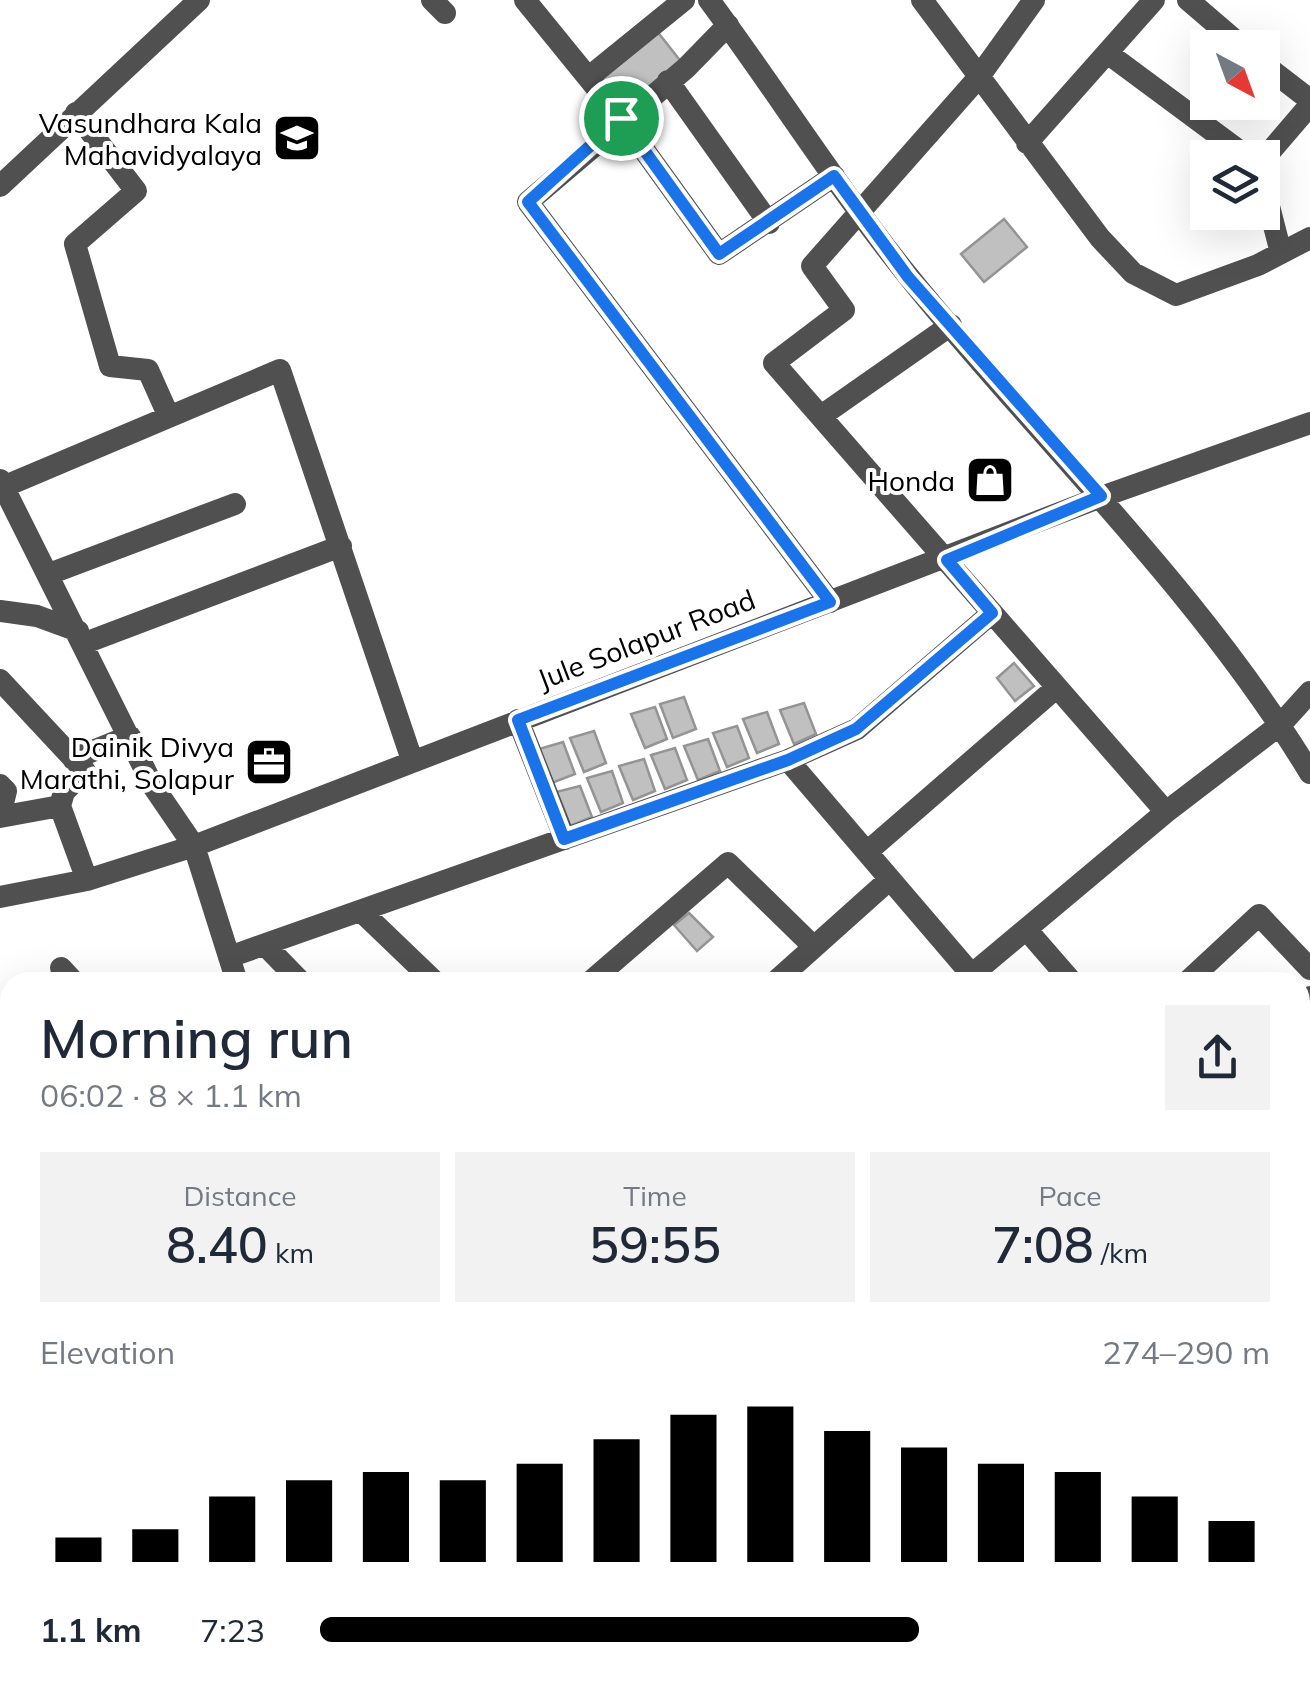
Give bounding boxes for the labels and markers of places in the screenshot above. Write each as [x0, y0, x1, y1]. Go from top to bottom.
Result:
pin [579, 76, 664, 161]
place label: Vasundhara Kala Mahavidyalaya [39, 105, 262, 172]
school or university icon: Vasundhara Kala Mahavidyalaya [271, 112, 323, 164]
shop icon: Honda [964, 454, 1016, 506]
place label: Honda [868, 463, 955, 498]
place label: Dainik Divya Marathi, Solapur [20, 729, 235, 796]
office icon: Dainik Divya Marathi, Solapur [243, 736, 295, 788]

